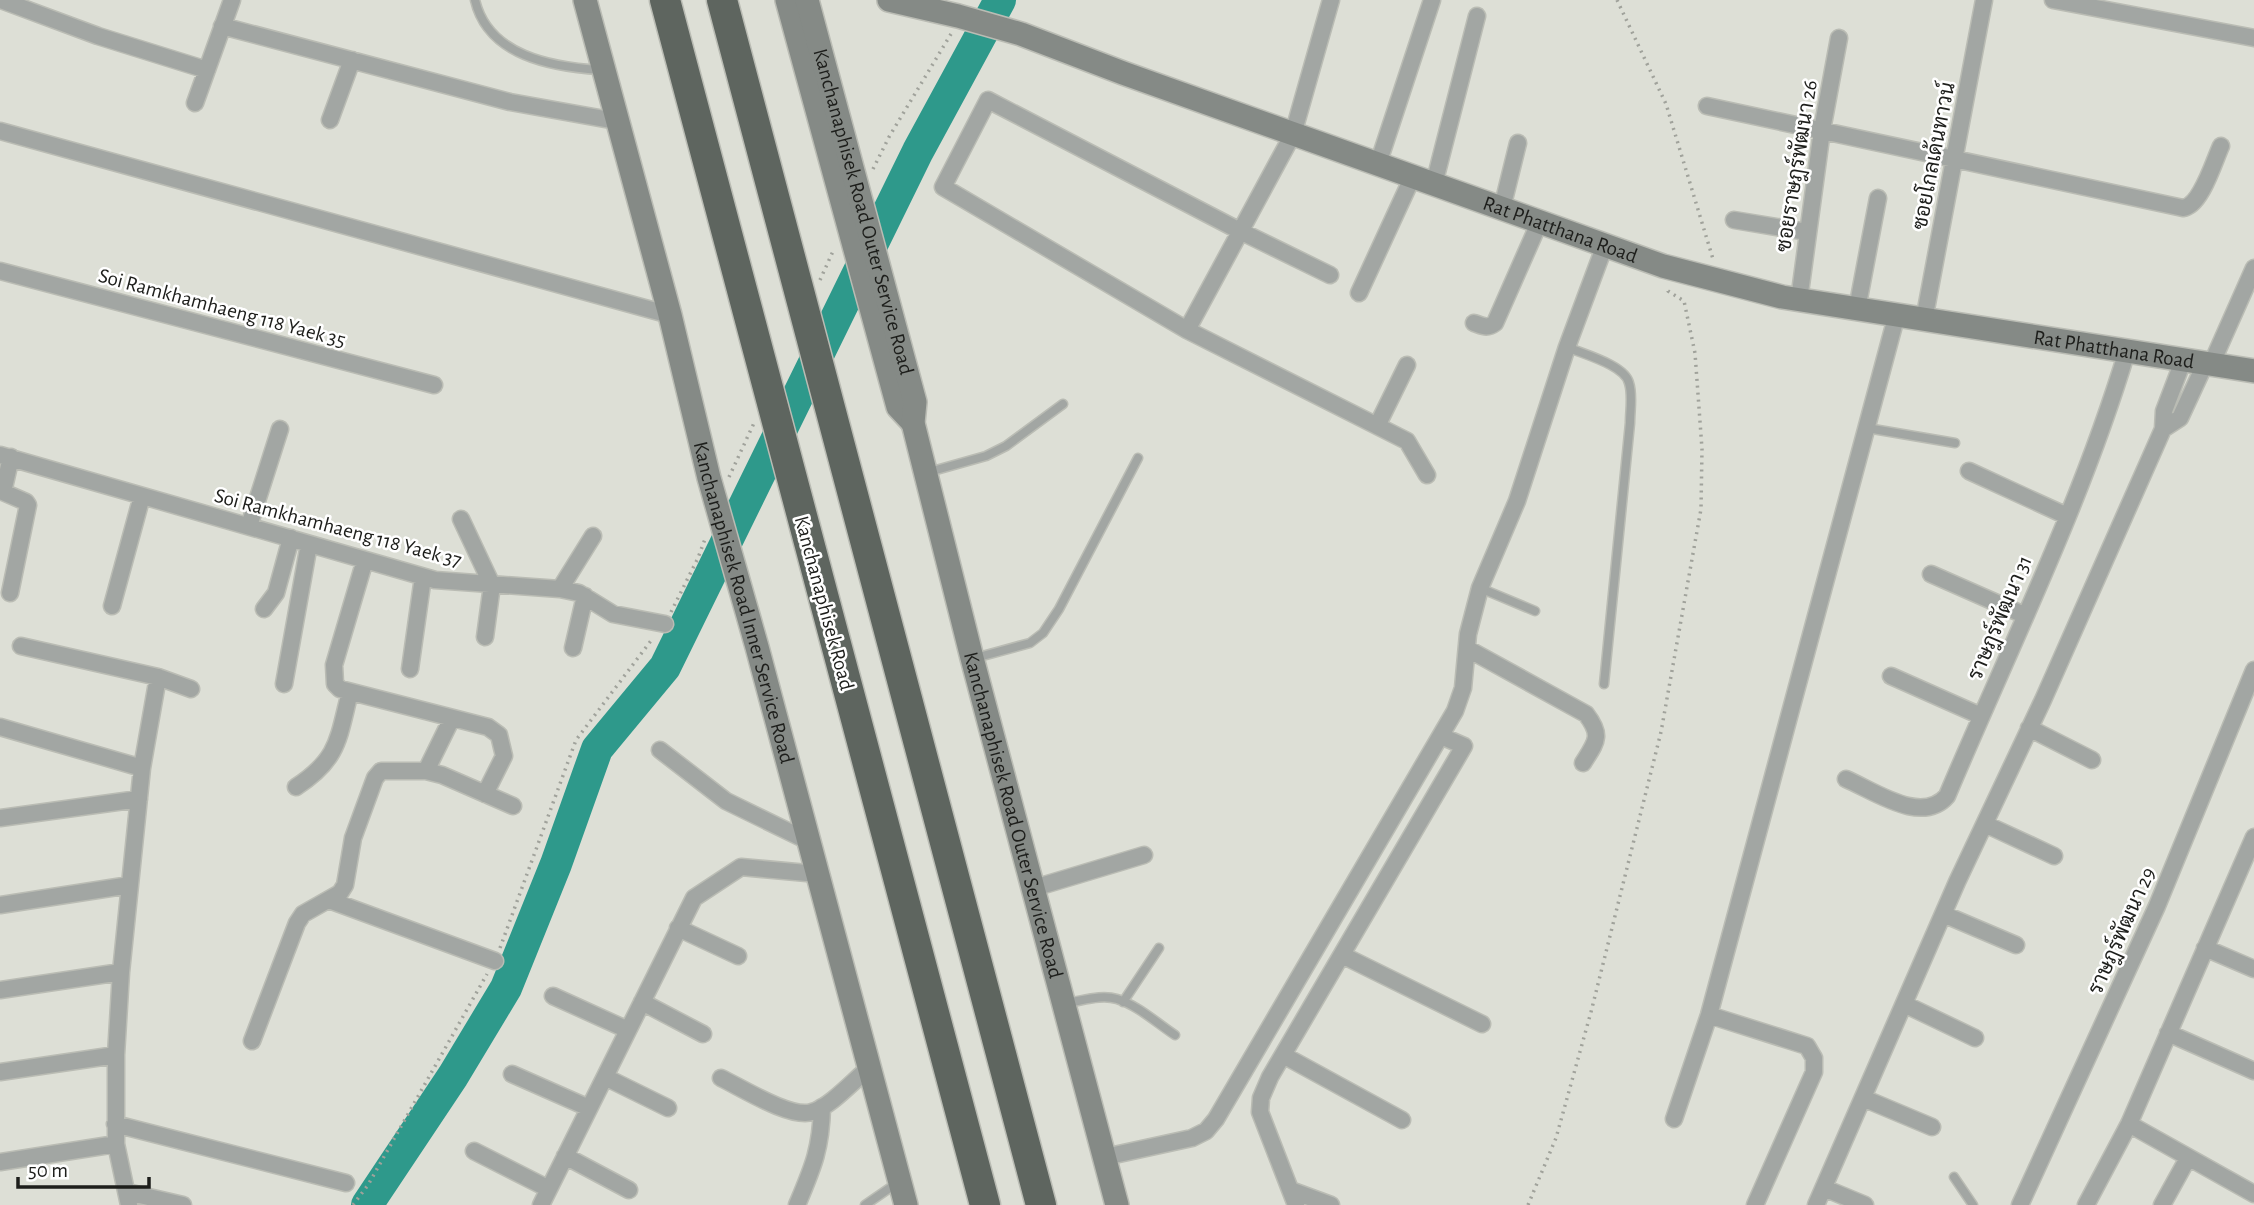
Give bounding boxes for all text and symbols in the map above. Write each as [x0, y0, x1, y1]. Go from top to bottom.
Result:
street label: Kanchanaphisek Road Outer Service Road [810, 46, 918, 377]
street label: ซอยราษฎร์พัฒนา 26 [1769, 78, 1824, 254]
street label: ซอยโกลเด้นทาวน์ [1905, 80, 1959, 232]
street label: Rat Phatthana Road [1480, 192, 1640, 267]
street label: Soi Ramkhamhaeng 118 Yaek 35 [96, 265, 348, 351]
street label: Rat Phatthana Road [2032, 326, 2196, 372]
street label: Kanchanaphisek Road Inner Service Road [690, 439, 798, 766]
street label: Soi Ramkhamhaeng 118 Yaek 37 [212, 485, 464, 571]
street label: Kanchanaphisek Road [791, 514, 857, 693]
street label: ราษฎร์พัฒนา 31 [1961, 551, 2038, 685]
street label: Kanchanaphisek Road Outer Service Road [960, 650, 1067, 981]
street label: ราษฎร์พัฒนา 29 [2081, 863, 2162, 999]
scale bar [18, 1146, 149, 1190]
text: 50 m [28, 1160, 68, 1181]

